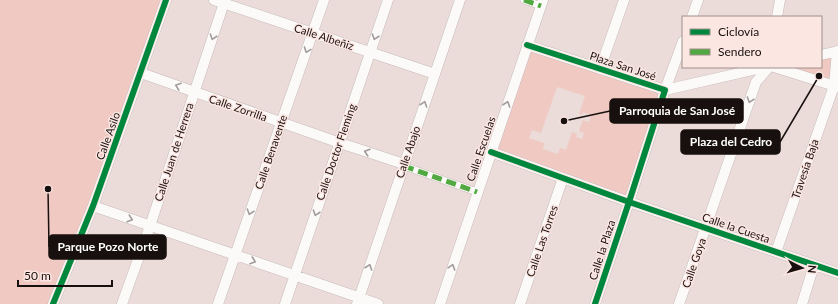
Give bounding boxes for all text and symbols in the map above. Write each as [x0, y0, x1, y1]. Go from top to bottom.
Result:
legend [682, 16, 822, 68]
street label: Calle Albeñiz [293, 21, 356, 52]
text: Ciclovía [718, 24, 759, 39]
one-way arrow [209, 33, 218, 40]
one-way arrow [372, 33, 380, 40]
text: Sendero [718, 44, 762, 59]
one-way arrow [303, 47, 311, 54]
street label: Plaza San José [588, 49, 658, 82]
one-way arrow [175, 83, 182, 91]
street label: Calle Zorrilla [207, 92, 269, 124]
one-way arrow [746, 96, 754, 103]
callout: Parroquia de San José [610, 99, 743, 123]
one-way arrow [502, 100, 511, 107]
street label: Calle Juan de Herrera [151, 101, 196, 203]
one-way arrow [420, 101, 428, 108]
street label: Calle Doctor Fleming [313, 102, 358, 202]
text: Parroquia de San José [619, 103, 736, 118]
street label: Calle Asilo [93, 110, 122, 162]
street label: Calle Benavente [252, 113, 289, 191]
street label: Calle Escuelas [463, 115, 498, 183]
street label: Calle Abajo [393, 124, 422, 180]
callout: Plaza del Cedro [681, 130, 780, 154]
text: Plaza del Cedro [690, 134, 772, 149]
street label: Travesía Baja [788, 137, 821, 200]
one-way arrow [364, 148, 371, 157]
street label: Calle Las Torres [523, 203, 560, 278]
one-way arrow [246, 209, 254, 216]
one-way arrow [312, 210, 321, 217]
street label: Calle la Cuesta [701, 210, 772, 245]
one-way arrow [127, 214, 134, 223]
street label: Calle la Plaza [586, 218, 617, 282]
callout: Parque Pozo Norte [49, 235, 166, 259]
street label: Calle Goya [679, 236, 708, 289]
text: Parque Pozo Norte [58, 239, 159, 254]
north arrow [782, 248, 822, 288]
one-way arrow [250, 256, 257, 265]
scale bar [18, 262, 112, 288]
one-way arrow [365, 264, 373, 271]
one-way arrow [448, 264, 456, 271]
text: N [806, 264, 819, 274]
text: 50 m [24, 268, 51, 283]

